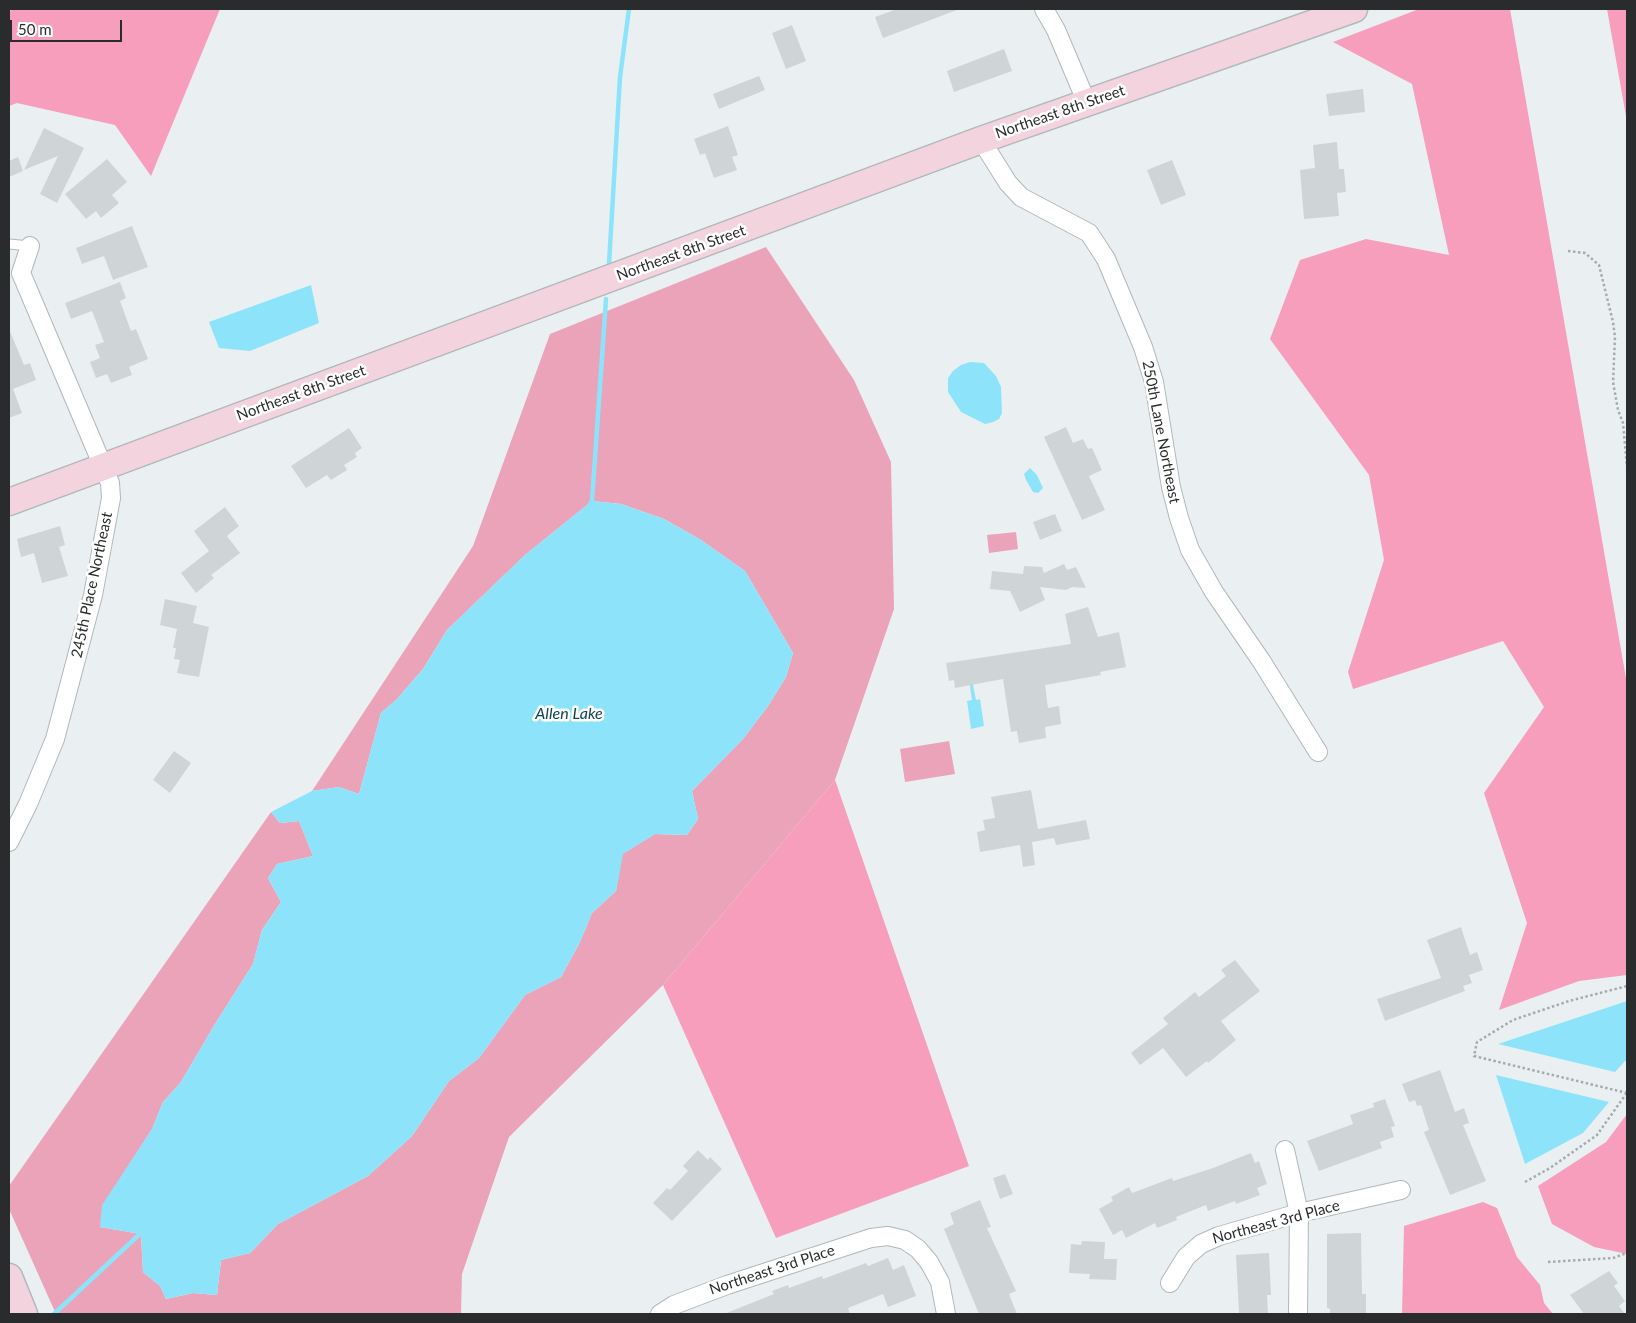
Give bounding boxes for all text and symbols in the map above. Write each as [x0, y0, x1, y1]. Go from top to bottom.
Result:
scale bar [12, 10, 125, 42]
text: 50 m [18, 20, 52, 38]
street label: Northeast 8th Street [993, 81, 1127, 143]
street label: Northeast 8th Street [614, 221, 748, 285]
street label: 250th Lane Northeast [1138, 359, 1184, 505]
street label: Northeast 8th Street [234, 361, 368, 425]
street label: 245th Place Northeast [68, 510, 116, 660]
water label: Allen Lake [535, 704, 603, 724]
street label: Northeast 3rd Place [1210, 1196, 1342, 1248]
street label: Northeast 3rd Place [707, 1241, 837, 1299]

